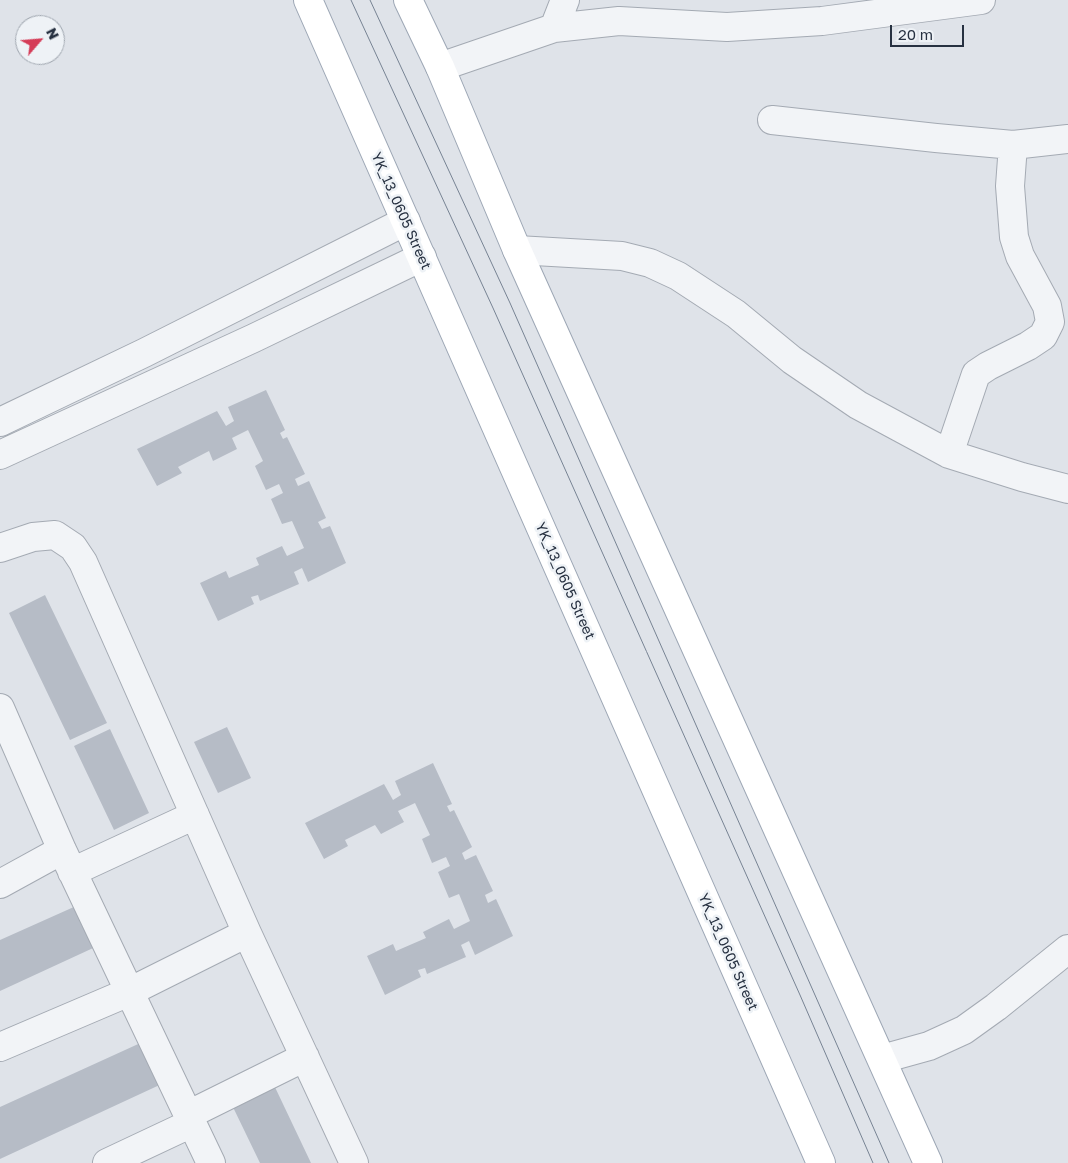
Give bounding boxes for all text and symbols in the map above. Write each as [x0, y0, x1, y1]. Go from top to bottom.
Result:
north arrow [15, 15, 65, 65]
scale bar [893, 15, 967, 47]
text: N [43, 25, 63, 42]
text: 20 m [898, 25, 933, 43]
street label: YK_13_0605 Street [368, 150, 434, 272]
street label: YK_13_0605 Street [532, 520, 598, 642]
street label: YK_13_0605 Street [695, 891, 761, 1013]

